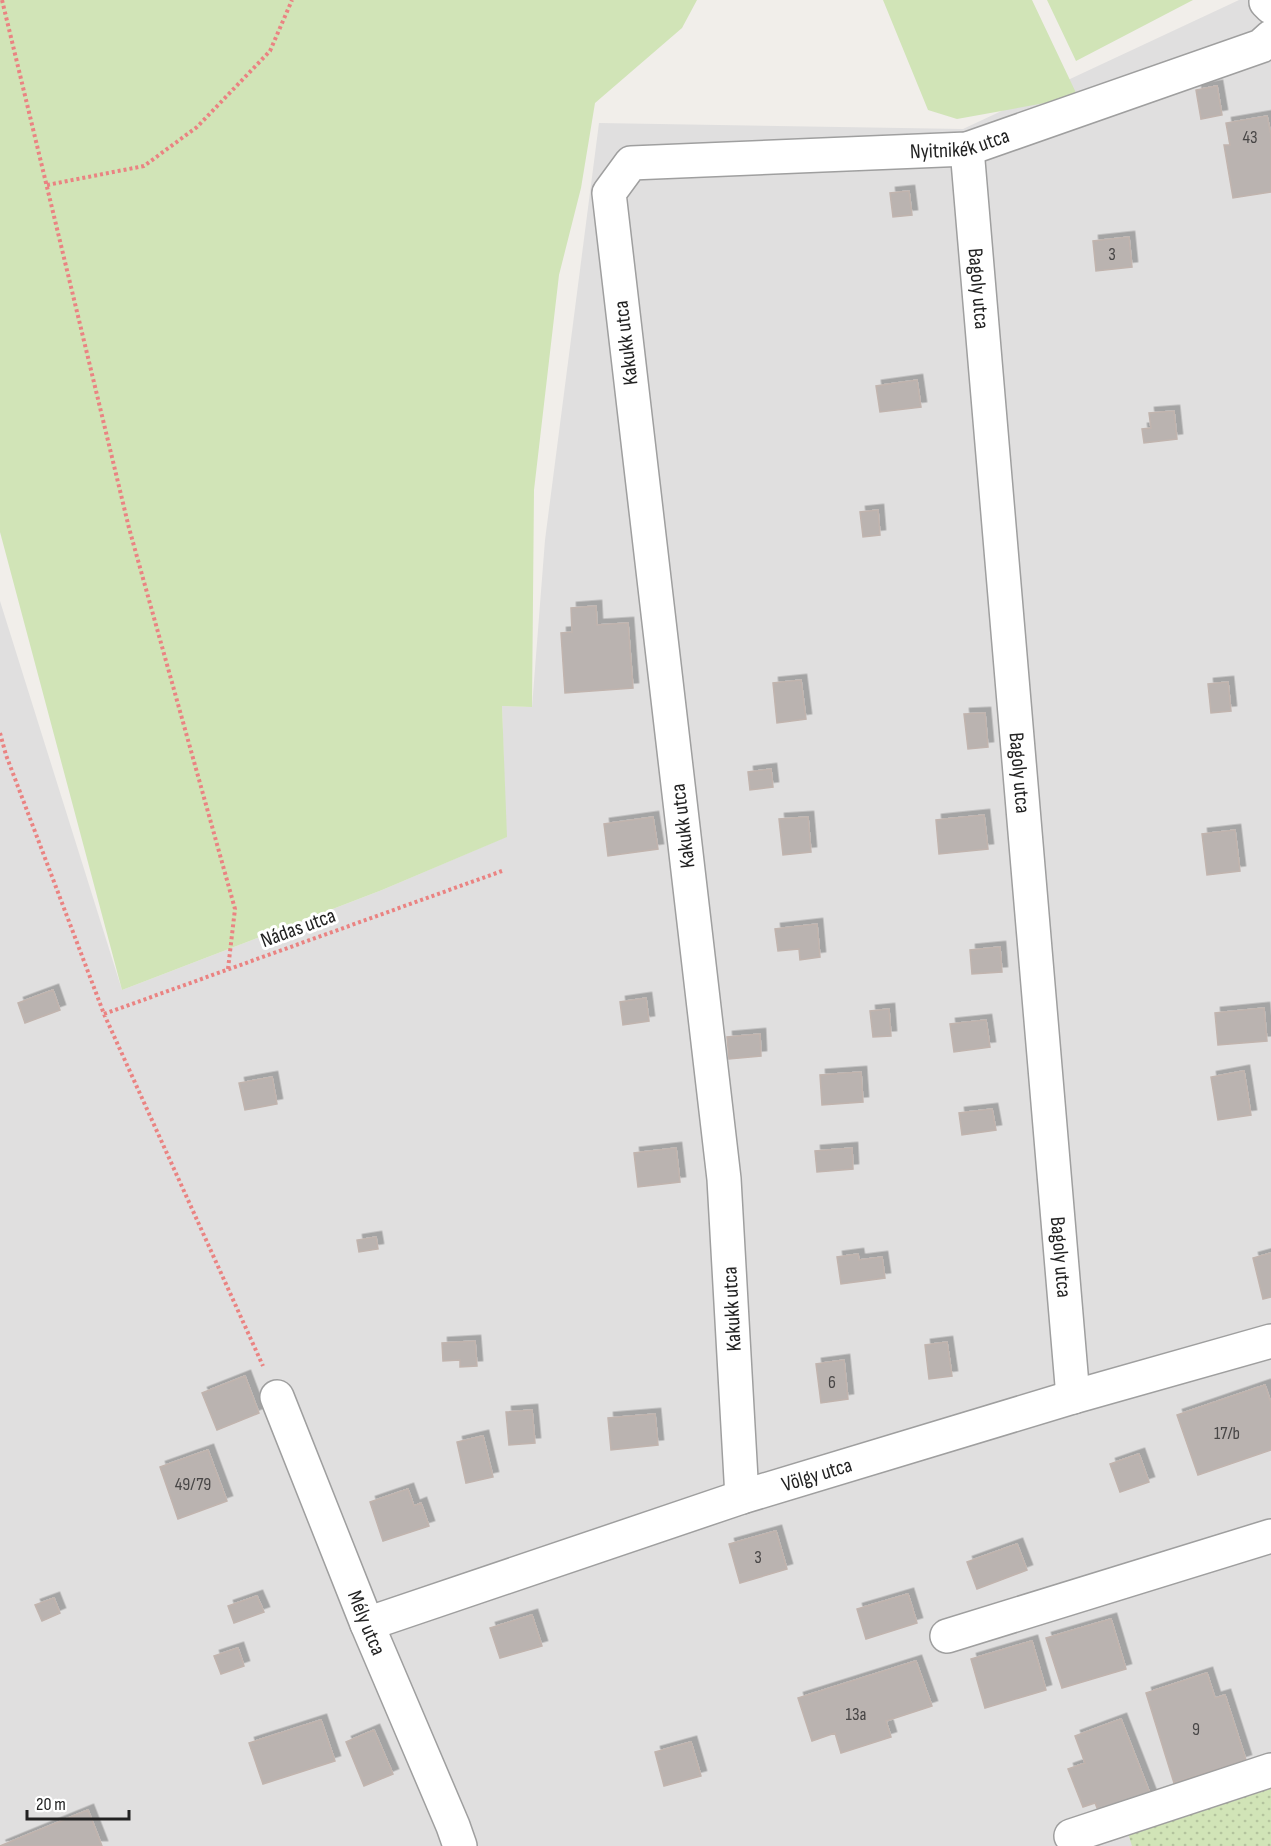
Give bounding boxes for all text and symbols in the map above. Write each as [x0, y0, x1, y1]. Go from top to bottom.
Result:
street label: Nyitnikék utca [909, 123, 1012, 164]
house number: 43 [1242, 127, 1258, 148]
house number: 3 [1108, 244, 1116, 265]
street label: Bagoly utca [963, 247, 995, 330]
street label: Kakukk utca [608, 299, 644, 387]
street label: Bagoly utca [1004, 731, 1036, 814]
street label: Kakukk utca [665, 782, 701, 870]
street label: Nádas utca [257, 903, 339, 953]
street label: Bagoly utca [1045, 1216, 1077, 1299]
street label: Kakukk utca [717, 1266, 747, 1352]
house number: 6 [828, 1372, 836, 1393]
house number: 17/b [1214, 1423, 1240, 1444]
street label: Völgy utca [779, 1452, 855, 1497]
house number: 49/79 [175, 1474, 211, 1495]
house number: 3 [754, 1547, 762, 1568]
street label: Mély utca [342, 1587, 391, 1659]
house number: 13a [846, 1704, 866, 1725]
house number: 9 [1192, 1719, 1200, 1740]
scale bar [27, 1783, 129, 1821]
text: 20 m [36, 1794, 66, 1815]

